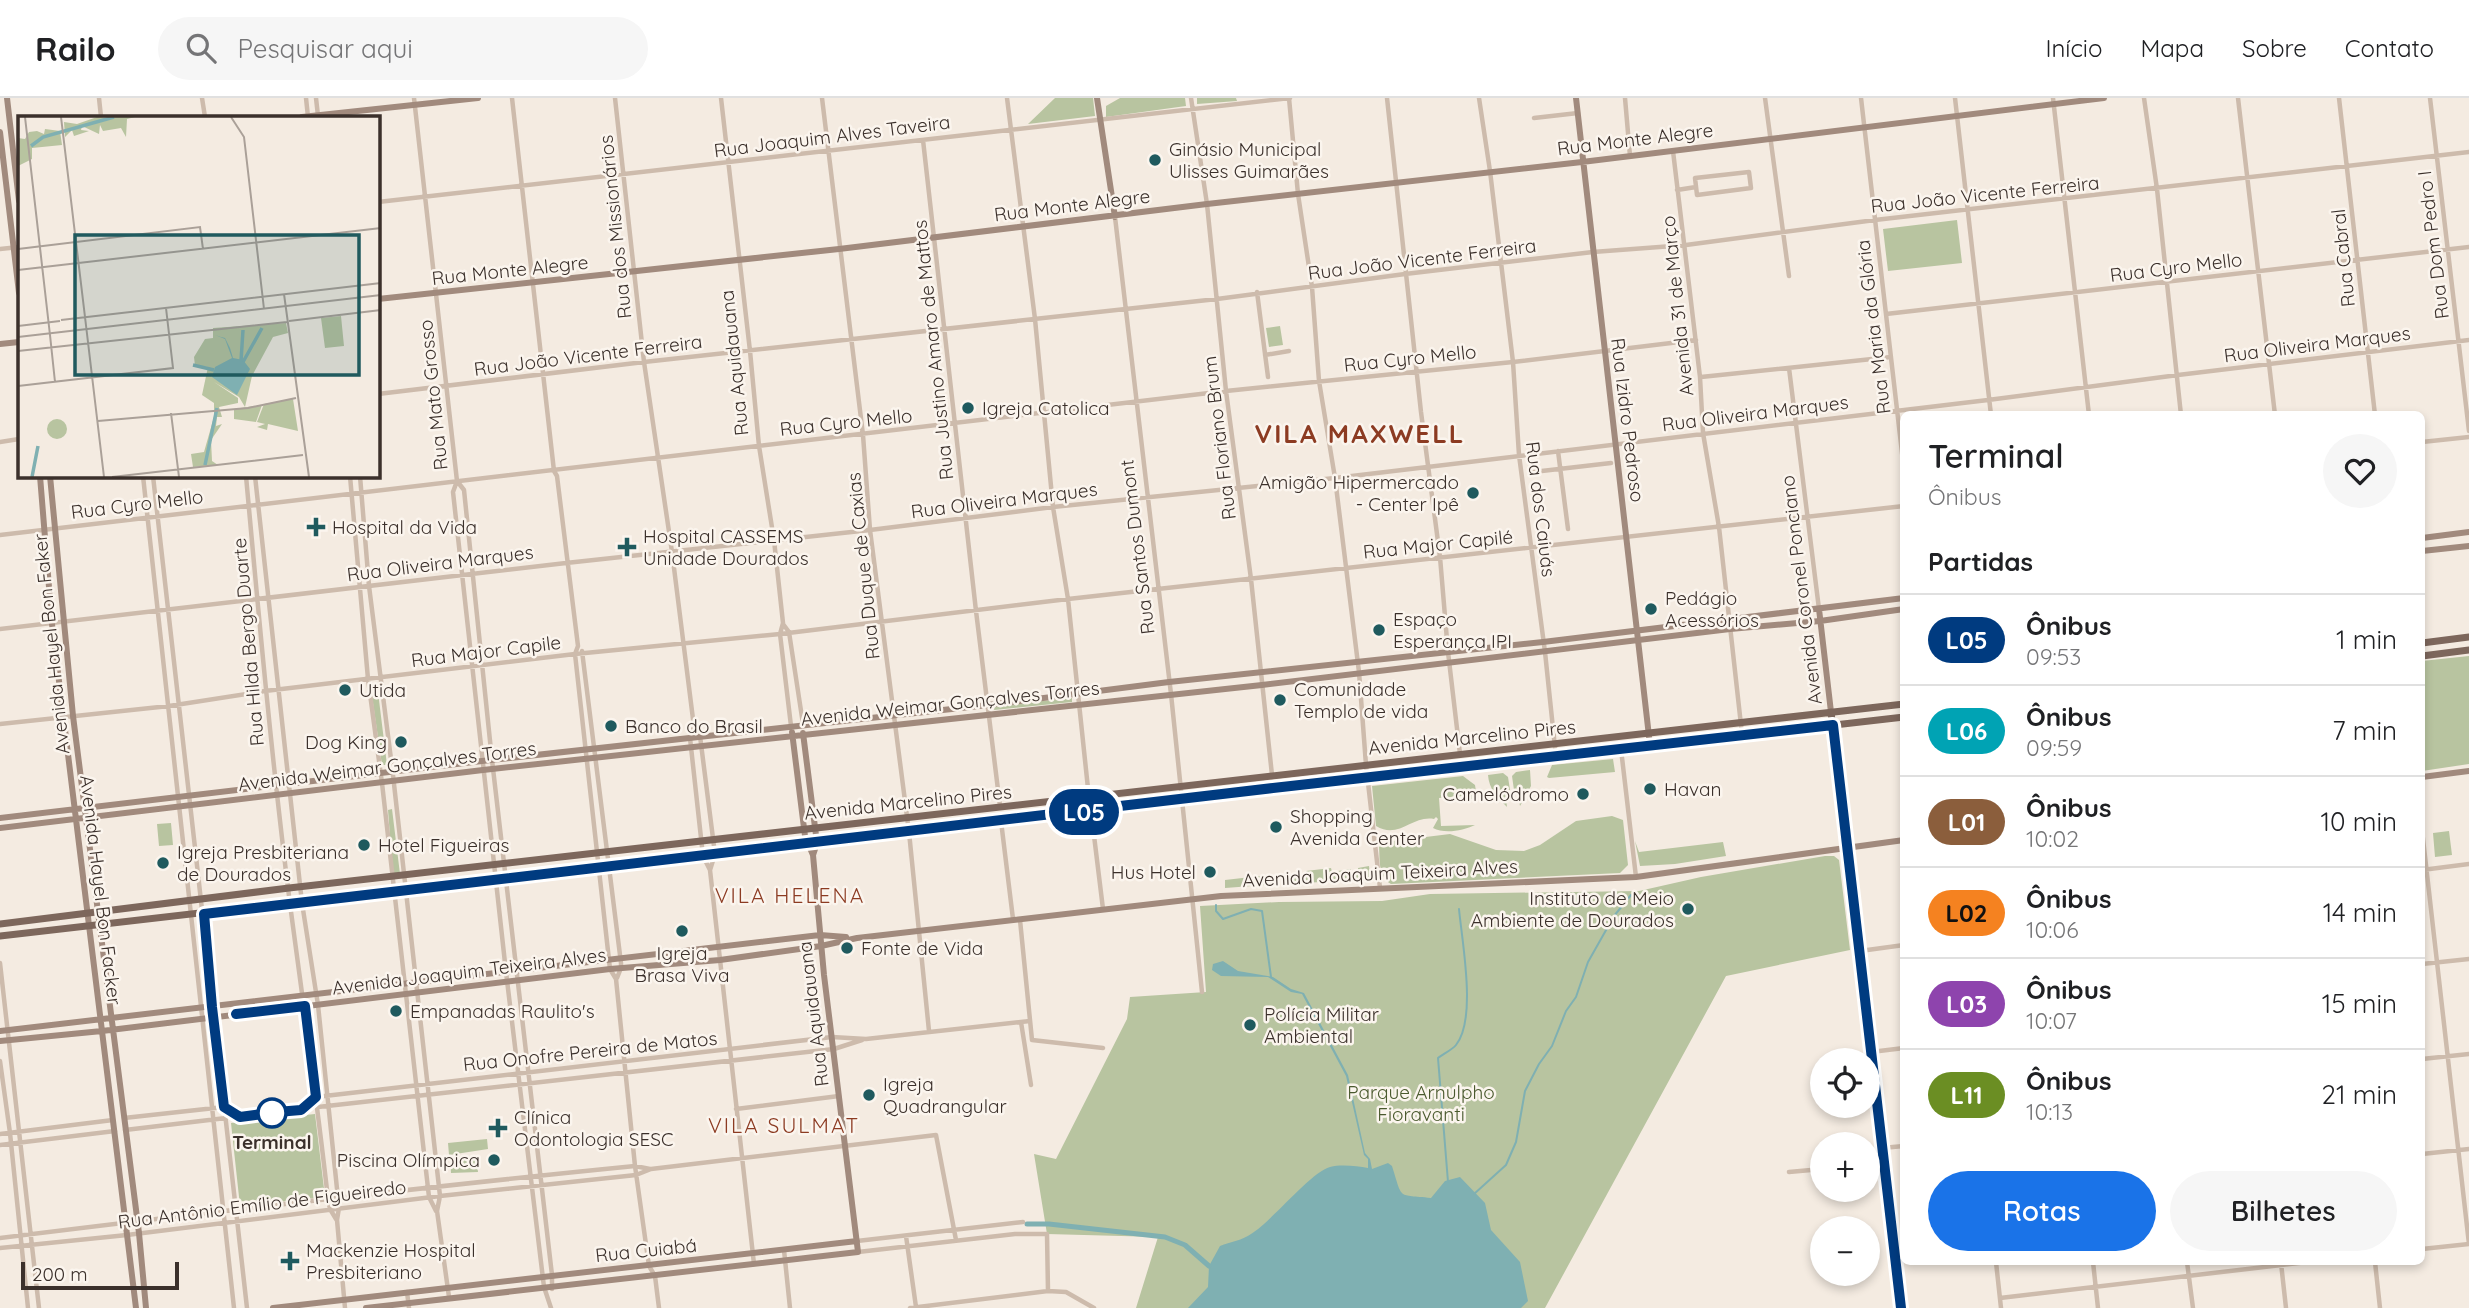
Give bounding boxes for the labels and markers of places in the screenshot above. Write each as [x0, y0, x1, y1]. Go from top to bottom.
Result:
place label: Ginásio Municipal Ulisses Guimarães [1169, 137, 1329, 183]
marker: Ginásio Municipal Ulisses Guimarães [1147, 152, 1163, 168]
place label: Igreja Catolica [982, 396, 1110, 420]
marker: Igreja Catolica [960, 400, 976, 416]
place label: Amigão Hipermercado - Center Ipê [1259, 470, 1459, 516]
marker: Amigão Hipermercado - Center Ipê [1465, 485, 1481, 501]
place label: Hospital da Vida [332, 515, 477, 539]
marker: Hospital da Vida [306, 517, 326, 537]
place label: Hospital CASSEMS Unidade Dourados [643, 524, 809, 570]
marker: Hospital CASSEMS Unidade Dourados [617, 537, 637, 557]
place label: Pedágio Acessórios [1665, 586, 1759, 632]
marker: Pedágio Acessórios [1643, 601, 1659, 617]
place label: Espaço Esperança IPI [1393, 607, 1512, 653]
marker: Espaço Esperança IPI [1371, 622, 1387, 638]
place label: Comunidade Templo de vida [1294, 677, 1428, 723]
place label: Utida [359, 678, 406, 702]
marker: Utida [337, 682, 353, 698]
marker: Comunidade Templo de vida [1272, 692, 1288, 708]
place label: Banco do Brasil [625, 714, 763, 738]
marker: Banco do Brasil [603, 718, 619, 734]
place label: Dog King [305, 730, 387, 754]
marker: Dog King [393, 734, 409, 750]
place label: Havan [1664, 777, 1721, 801]
marker: Havan [1642, 781, 1658, 797]
place label: Camelódromo [1442, 782, 1569, 806]
marker: Camelódromo [1575, 786, 1591, 802]
place label: Shopping Avenida Center [1290, 804, 1425, 850]
marker: Shopping Avenida Center [1268, 819, 1284, 835]
place label: Hotel Figueiras [378, 833, 510, 857]
marker: Hotel Figueiras [356, 837, 372, 853]
place label: Igreja Presbiteriana de Dourados [177, 840, 349, 886]
marker: Igreja Presbiteriana de Dourados [155, 855, 171, 871]
place label: Hus Hotel [1111, 860, 1196, 884]
marker: Hus Hotel [1202, 864, 1218, 880]
place label: Instituto de Meio Ambiente de Dourados [1471, 886, 1674, 932]
marker: Instituto de Meio Ambiente de Dourados [1680, 901, 1696, 917]
marker: Igreja Brasa Viva [674, 923, 690, 939]
place label: Fonte de Vida [861, 936, 983, 960]
marker: Fonte de Vida [839, 940, 855, 956]
place label: Igreja Brasa Viva [635, 941, 729, 987]
place label: Empanadas Raulito's [410, 999, 595, 1023]
place label: Polícia Militar Ambiental [1264, 1002, 1380, 1048]
marker: Empanadas Raulito's [388, 1003, 404, 1019]
marker: Polícia Militar Ambiental [1242, 1017, 1258, 1033]
place label: Igreja Quadrangular [883, 1072, 1008, 1118]
marker: Igreja Quadrangular [861, 1087, 877, 1103]
marker: Terminal [257, 1098, 287, 1128]
place label: Clínica Odontologia SESC [514, 1105, 673, 1151]
marker: Clínica Odontologia SESC [488, 1118, 508, 1138]
place label: Terminal [232, 1130, 312, 1154]
place label: Piscina Olímpica [337, 1148, 480, 1172]
marker: Piscina Olímpica [486, 1152, 502, 1168]
place label: Mackenzie Hospital Presbiteriano [306, 1238, 476, 1284]
marker: Mackenzie Hospital Presbiteriano [280, 1251, 300, 1271]

